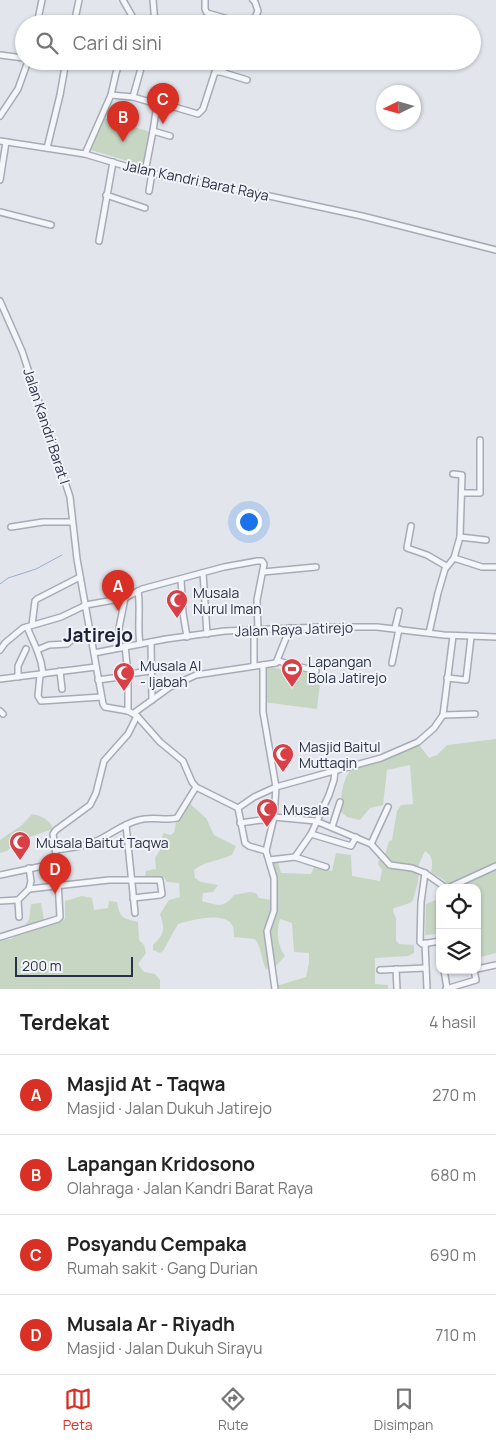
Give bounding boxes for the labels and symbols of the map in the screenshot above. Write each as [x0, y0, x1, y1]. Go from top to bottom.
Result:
pin: C [147, 83, 179, 124]
north arrow [376, 85, 421, 130]
pin: B [107, 101, 139, 142]
street label: Jalan Kandri Barat Raya [121, 155, 271, 205]
street label: Jalan Kandri Barat I [19, 366, 75, 486]
your location [236, 509, 262, 535]
pin: A [102, 570, 134, 611]
place label: Musala Nurul Iman [193, 583, 262, 618]
mosque icon: Musala Nurul Iman [165, 588, 189, 619]
street label: Jalan Raya Jatirejo [235, 617, 353, 641]
district label: Jatirejo [63, 622, 133, 648]
place label: Lapangan Bola Jatirejo [308, 652, 387, 687]
place label: Musala Al - Ijabah [140, 656, 201, 691]
sports icon: Lapangan Bola Jatirejo [280, 657, 304, 688]
mosque icon: Musala Al - Ijabah [112, 661, 136, 692]
place label: Masjid Baitul Muttaqin [299, 737, 381, 772]
mosque icon: Masjid Baitul Muttaqin [271, 742, 295, 773]
mosque icon: Musala [255, 797, 279, 828]
place label: Musala [283, 800, 329, 819]
mosque icon: Musala Baitut Taqwa [8, 830, 32, 861]
place label: Musala Baitut Taqwa [36, 833, 169, 852]
pin: D [39, 853, 71, 894]
scale bar [15, 954, 132, 977]

